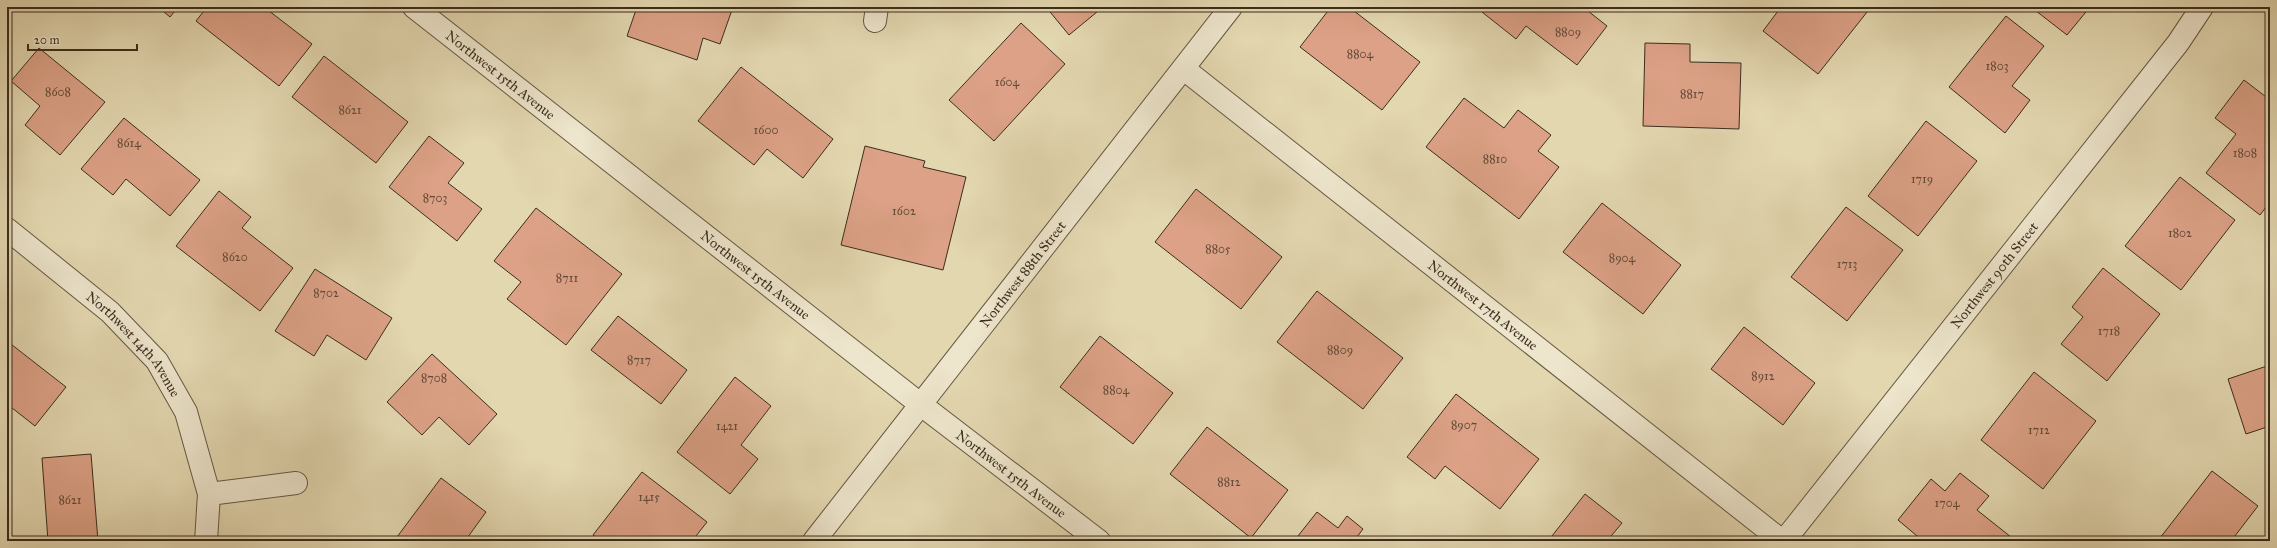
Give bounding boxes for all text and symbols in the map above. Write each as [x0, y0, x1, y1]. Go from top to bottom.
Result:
house number: 8809 [1555, 25, 1581, 39]
scale bar [28, 26, 137, 52]
street label: Northwest 15th Avenue [442, 27, 558, 124]
text: 20 m [34, 33, 60, 47]
house number: 8804 [1347, 47, 1374, 61]
house number: 1803 [1986, 59, 2009, 73]
house number: 1604 [995, 75, 1020, 89]
house number: 8608 [45, 85, 71, 99]
house number: 8817 [1680, 87, 1704, 101]
house number: 8621 [338, 103, 362, 117]
house number: 1600 [754, 123, 778, 137]
house number: 8614 [117, 136, 141, 150]
house number: 1808 [2233, 146, 2257, 160]
house number: 8810 [1483, 152, 1507, 166]
house number: 1719 [1911, 172, 1933, 186]
house number: 8703 [423, 191, 447, 205]
house number: 1602 [892, 204, 916, 218]
street label: Northwest 88th Street [976, 218, 1070, 331]
street label: Northwest 90th Street [1947, 219, 2042, 332]
house number: 1802 [2168, 226, 2192, 240]
street label: Northwest 15th Avenue [697, 227, 813, 324]
house number: 8805 [1205, 242, 1231, 256]
house number: 8620 [222, 250, 248, 264]
house number: 8904 [1609, 251, 1636, 265]
street label: Northwest 17th Avenue [1424, 257, 1541, 354]
house number: 1713 [1837, 257, 1858, 271]
house number: 8711 [556, 271, 578, 285]
house number: 8702 [313, 286, 339, 300]
street label: Northwest 14th Avenue [82, 288, 184, 400]
house number: 1718 [2098, 324, 2120, 338]
house number: 8809 [1327, 343, 1353, 357]
house number: 8717 [627, 353, 651, 367]
house number: 8912 [1751, 369, 1775, 383]
house number: 8708 [421, 371, 447, 385]
house number: 8804 [1103, 383, 1130, 397]
house number: 8907 [1451, 418, 1477, 432]
house number: 1421 [716, 419, 738, 433]
house number: 1712 [2028, 423, 2050, 437]
street label: Northwest 15th Avenue [952, 427, 1070, 522]
house number: 8812 [1217, 475, 1241, 489]
house number: 1415 [638, 490, 660, 504]
house number: 8621 [58, 493, 82, 507]
house number: 1704 [1935, 496, 1960, 510]

